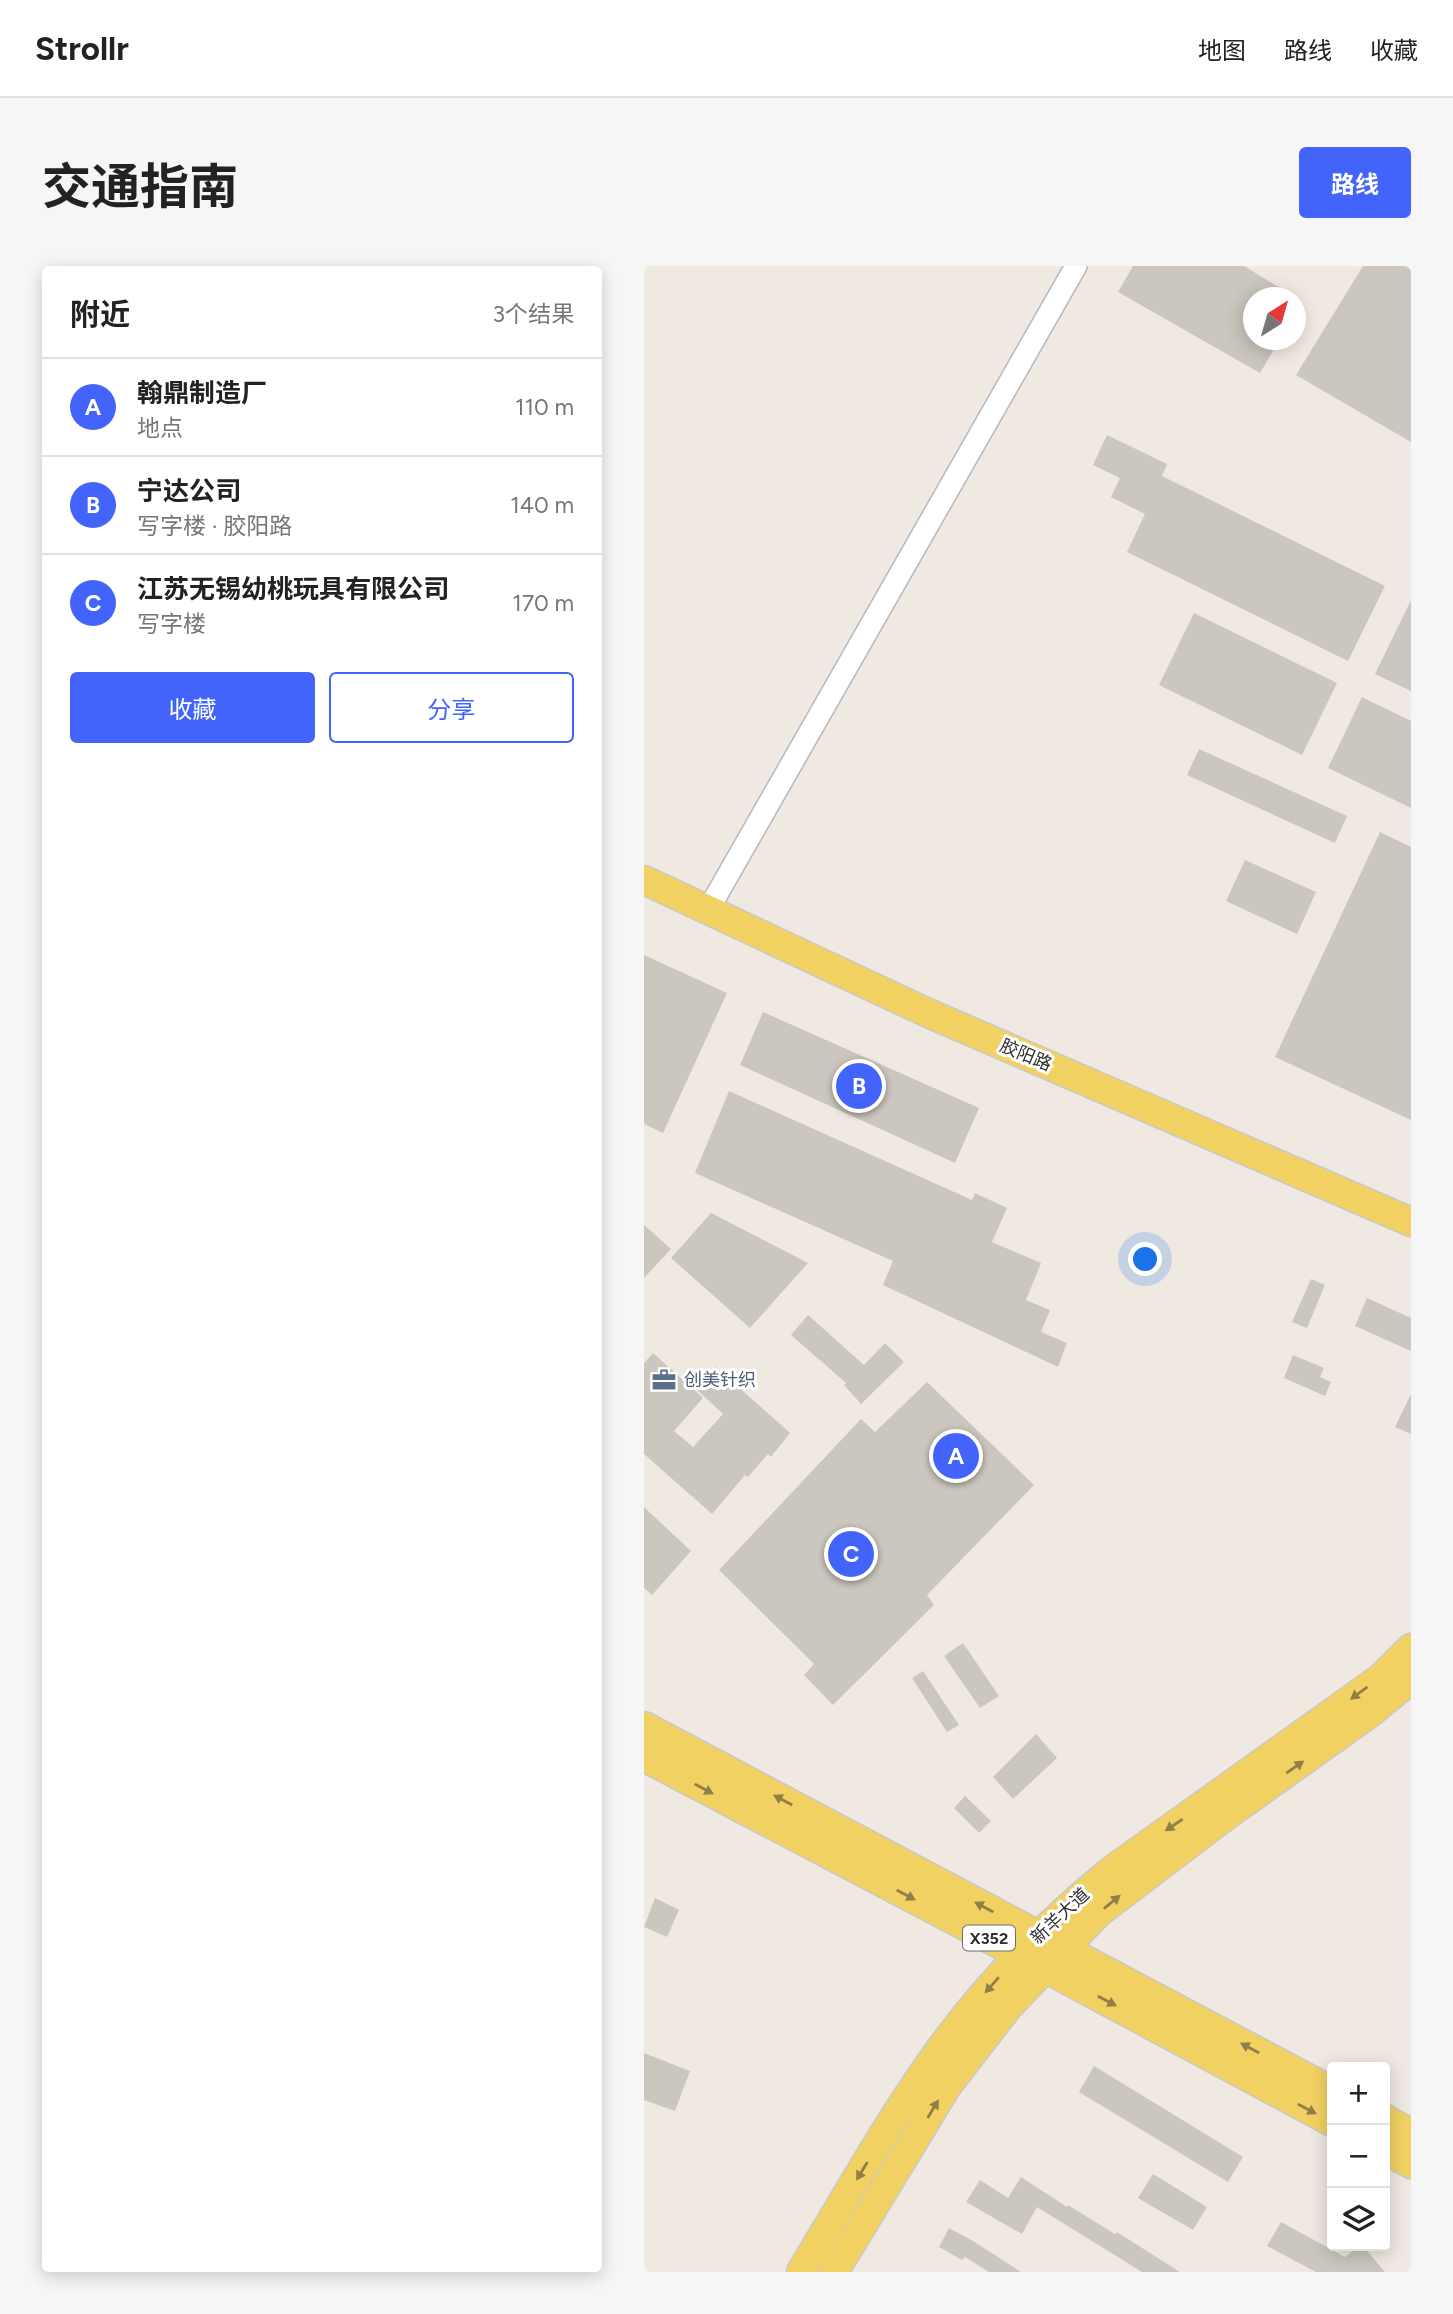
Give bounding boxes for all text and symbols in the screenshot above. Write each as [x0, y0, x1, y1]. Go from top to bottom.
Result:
text: Strollr [35, 29, 129, 68]
text: 地图 [1198, 36, 1246, 65]
text: 路线 [1284, 36, 1332, 65]
text: 收藏 [1370, 36, 1418, 65]
button: 路线 [1299, 147, 1411, 218]
text: 交通指南 [42, 157, 238, 216]
north arrow [1243, 287, 1306, 350]
text: 附近 [70, 296, 130, 333]
text: 3个结果 [492, 300, 574, 328]
text: 翰鼎制造厂 [137, 377, 267, 409]
text: A [85, 393, 101, 421]
text: 110 m [515, 393, 574, 421]
text: 地点 [137, 414, 183, 442]
text: 宁达公司 [137, 475, 241, 507]
text: B [86, 491, 100, 519]
text: 140 m [510, 491, 574, 519]
text: 写字楼 · 胶阳路 [137, 512, 292, 540]
text: 江苏无锡幼桃玩具有限公司 [137, 573, 449, 605]
text: C [85, 589, 101, 617]
text: 170 m [512, 589, 574, 617]
text: 写字楼 [137, 610, 206, 638]
button: 收藏 [70, 672, 315, 743]
button: 分享 [329, 672, 574, 743]
street label: 胶阳路 [997, 1034, 1055, 1076]
pin: B [836, 1060, 882, 1112]
your location [1128, 1242, 1162, 1276]
office icon: 创美针织 [650, 1366, 678, 1394]
place label: 创美针织 [684, 1369, 756, 1391]
pin: A [933, 1430, 979, 1482]
pin: C [828, 1528, 874, 1580]
one-way arrow [1350, 1686, 1369, 1700]
one-way arrow [1286, 1760, 1304, 1774]
one-way arrow [695, 1783, 714, 1795]
one-way arrow [773, 1794, 793, 1806]
one-way arrow [1165, 1818, 1183, 1832]
street label: 新羊大道 [1026, 1883, 1094, 1949]
one-way arrow [896, 1889, 916, 1900]
one-way arrow [1104, 1895, 1121, 1910]
one-way arrow [974, 1901, 994, 1912]
road number: X352 [963, 1926, 1015, 1950]
one-way arrow [985, 1977, 1000, 1994]
one-way arrow [1097, 1995, 1117, 2007]
one-way arrow [1240, 2042, 1260, 2053]
map controls [1327, 2062, 1390, 2251]
button: + [1327, 2062, 1390, 2125]
one-way arrow [926, 2099, 939, 2118]
one-way arrow [1298, 2102, 1318, 2114]
button: − [1327, 2125, 1390, 2188]
one-way arrow [855, 2162, 868, 2181]
button: layers [1327, 2188, 1390, 2251]

